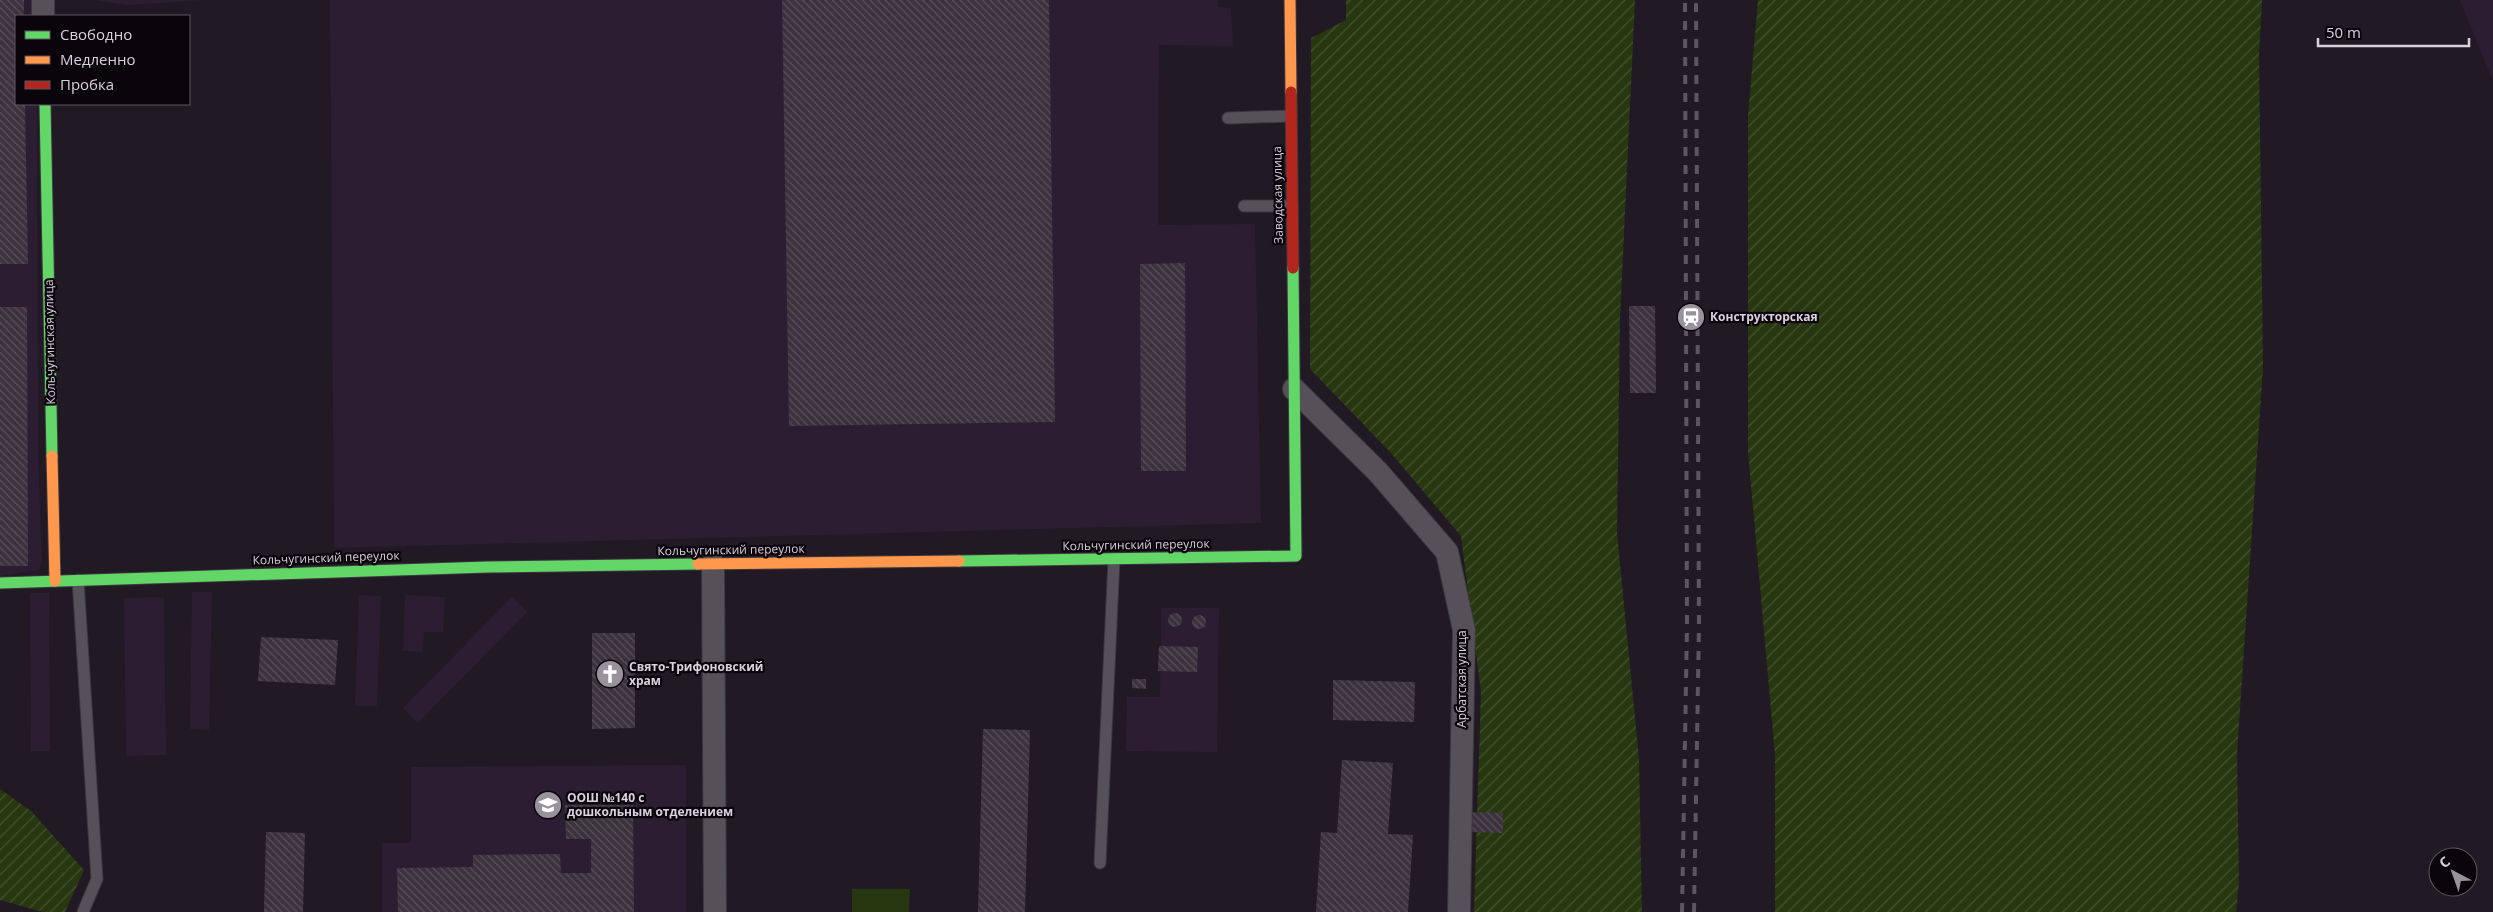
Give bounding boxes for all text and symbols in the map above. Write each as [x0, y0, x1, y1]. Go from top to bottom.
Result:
legend [15, 15, 190, 105]
scale bar [2318, 15, 2469, 47]
text: 50 m [2326, 22, 2361, 42]
text: Свободно [60, 24, 132, 44]
text: Медленно [60, 49, 136, 69]
text: Пробка [60, 74, 114, 94]
street label: Заводская улица [1268, 146, 1287, 244]
street label: Кольчугинская улица [40, 279, 59, 405]
station icon: Конструкторская [1676, 302, 1706, 332]
place label: Конструкторская [1710, 308, 1818, 325]
street label: Кольчугинский переулок [1062, 535, 1210, 554]
street label: Кольчугинский переулок [657, 540, 805, 559]
street label: Кольчугинский переулок [252, 546, 401, 569]
street label: Арбатская улица [1453, 630, 1470, 728]
place label: Свято-Трифоновский храм [629, 658, 763, 689]
church icon: Свято-Трифоновский храм [595, 659, 625, 689]
place label: ООШ №140 с дошкольным отделением [567, 789, 733, 820]
school or university icon: ООШ №140 с дошкольным отделением [533, 790, 563, 820]
north arrow [2428, 847, 2478, 897]
text: С [2435, 852, 2454, 872]

